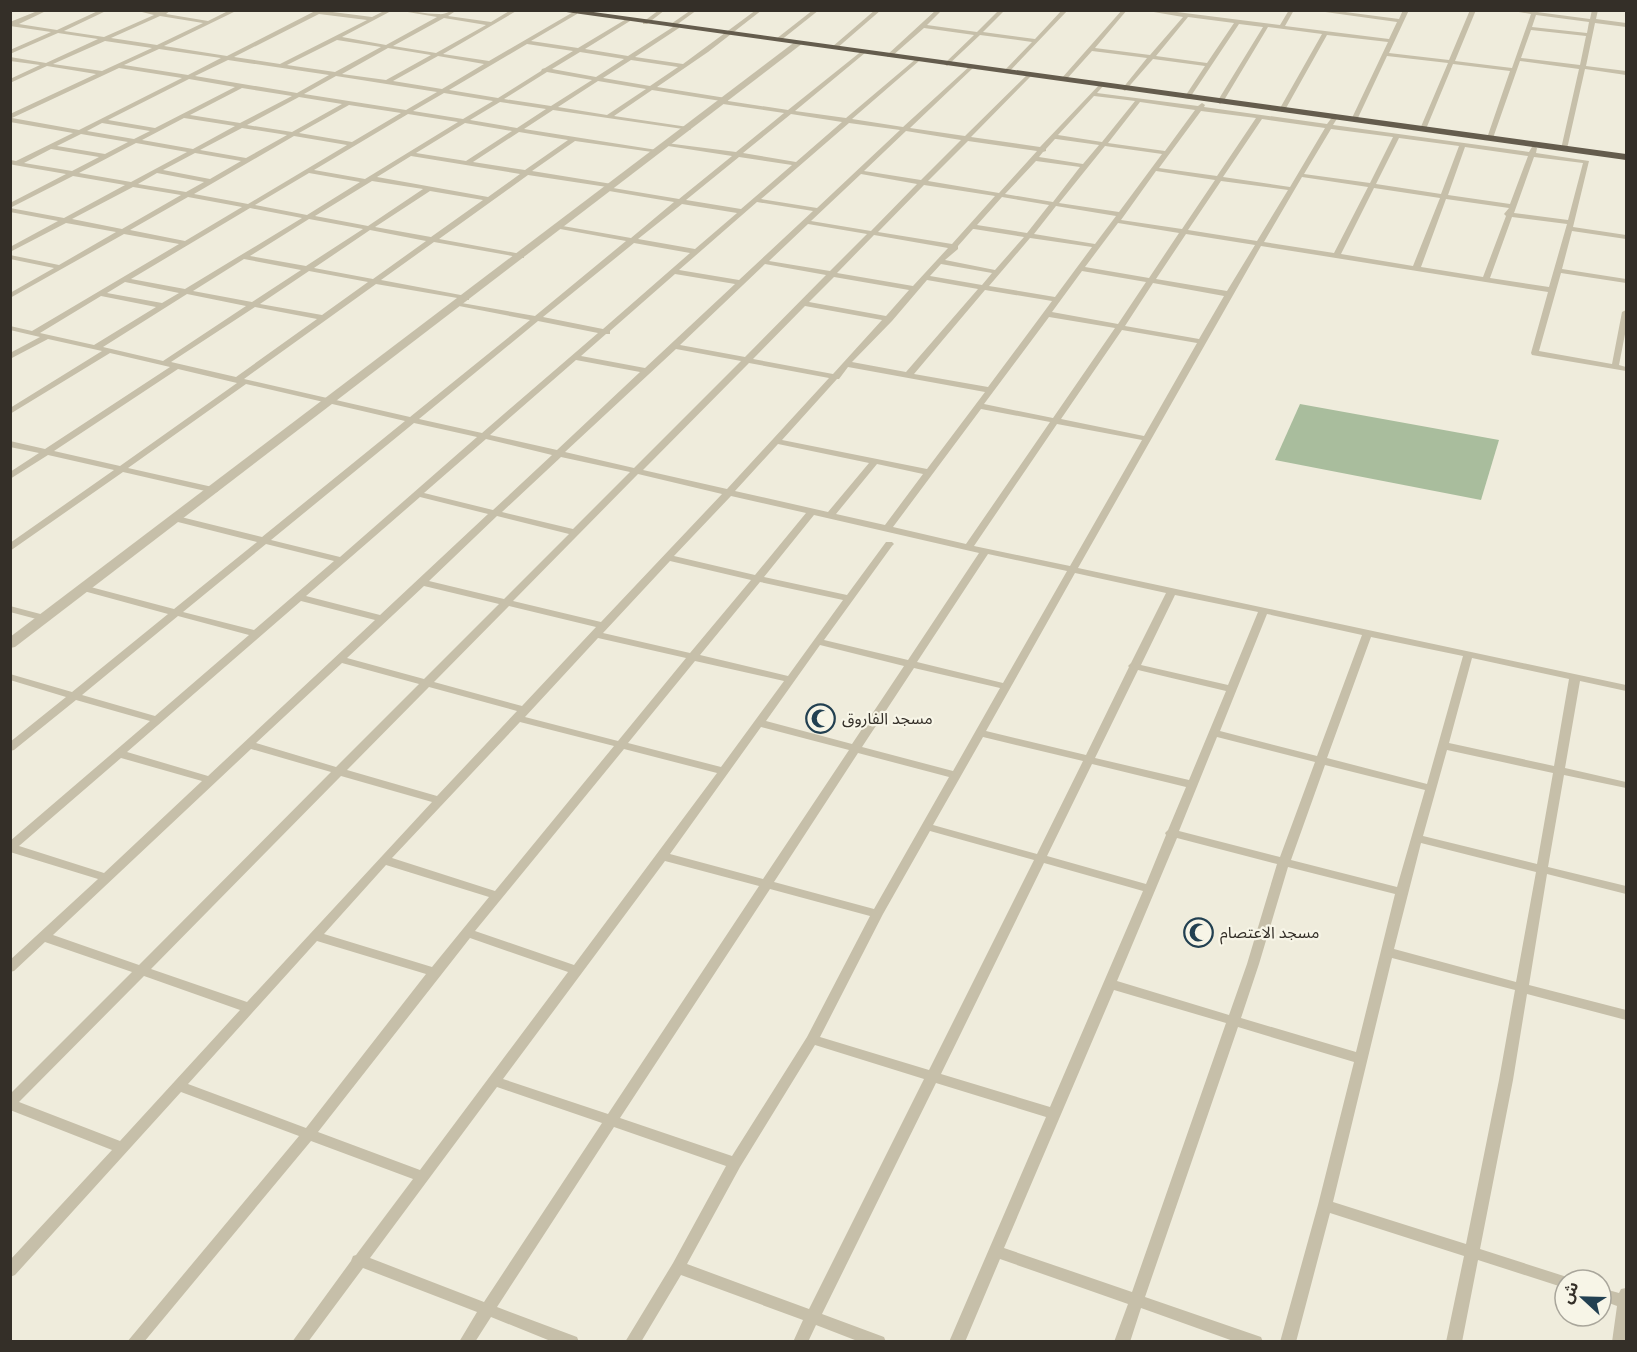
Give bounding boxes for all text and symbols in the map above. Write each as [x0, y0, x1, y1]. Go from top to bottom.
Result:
mosque icon: مسجد الفاروق [805, 702, 837, 734]
place label: مسجد الفاروق [842, 709, 933, 728]
mosque icon: مسجد الاعتصام [1183, 916, 1215, 948]
place label: مسجد الاعتصام [1220, 923, 1320, 945]
north arrow [1553, 1268, 1613, 1328]
text: ش [1557, 1279, 1582, 1306]

